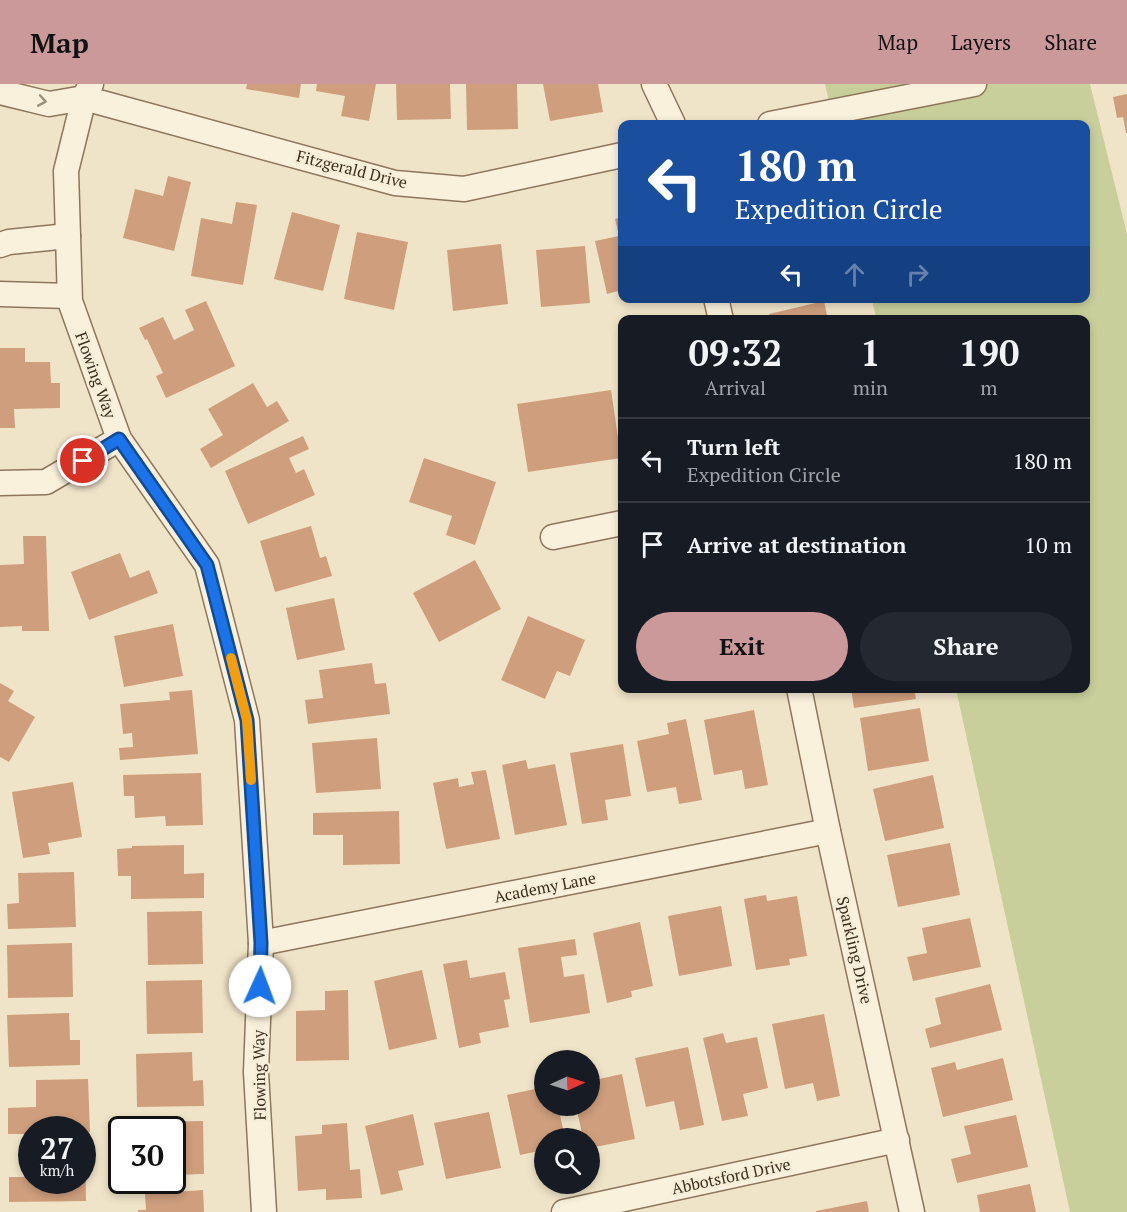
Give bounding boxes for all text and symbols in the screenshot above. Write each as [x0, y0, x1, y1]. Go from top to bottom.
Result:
text: Map [30, 24, 89, 61]
text: Map [877, 28, 918, 56]
text: Layers [951, 28, 1011, 56]
text: Share [1044, 28, 1097, 56]
one-way arrow [37, 95, 47, 107]
text: 180 m [735, 137, 856, 193]
icon: left [636, 144, 714, 222]
street label: Fitzgerald Drive [294, 145, 410, 193]
text: Expedition Circle [735, 191, 943, 227]
icon: left [775, 258, 808, 291]
icon: ahead [838, 258, 871, 291]
icon: right [901, 258, 934, 291]
street label: Flowing Way [70, 329, 122, 422]
text: 09:32 [689, 329, 782, 376]
text: 1 [860, 329, 881, 376]
text: 190 [958, 329, 1019, 376]
text: Arrival [705, 374, 766, 401]
text: min [853, 374, 888, 401]
text: m [980, 374, 998, 401]
text: Turn left [687, 432, 780, 461]
pin [57, 435, 108, 486]
icon: arrive [66, 444, 99, 477]
icon: left [636, 444, 669, 477]
text: 180 m [1012, 446, 1072, 475]
text: Expedition Circle [687, 461, 841, 488]
icon: arrive [636, 528, 669, 561]
text: Arrive at destination [687, 530, 906, 559]
text: 10 m [1024, 530, 1072, 559]
button: Exit [636, 612, 848, 681]
button: Share [860, 612, 1072, 681]
street label: Academy Lane [492, 866, 598, 908]
street label: Sparkling Drive [832, 894, 878, 1006]
position arrow [228, 954, 292, 1018]
street label: Flowing Way [247, 1029, 271, 1120]
north arrow [534, 1050, 600, 1116]
map controls [534, 1050, 600, 1194]
speed limit sign: 30 [108, 1116, 186, 1194]
text: 27 [40, 1128, 74, 1168]
button: search [534, 1128, 600, 1194]
street label: Abbotsford Drive [670, 1153, 792, 1199]
text: km/h [40, 1160, 74, 1180]

